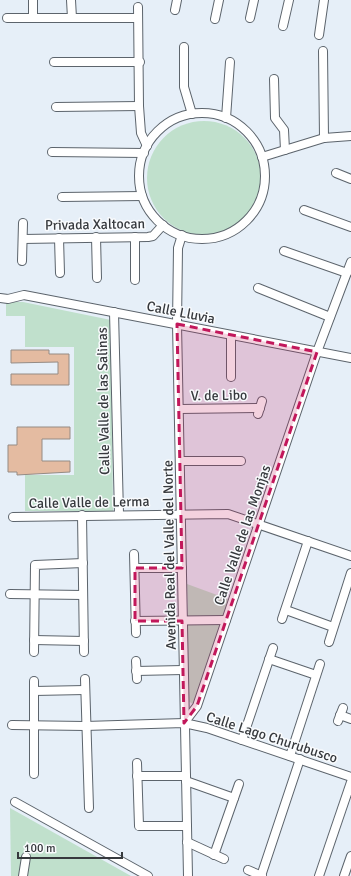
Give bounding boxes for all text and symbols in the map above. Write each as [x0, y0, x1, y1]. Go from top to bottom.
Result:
street label: Privada Xaltocan [45, 215, 145, 234]
street label: Calle Lluvia [145, 298, 217, 327]
street label: Calle Valle de las Salinas [94, 327, 113, 475]
street label: V. de Libo [191, 387, 247, 404]
street label: Avenida Real del Valle del Norte [159, 460, 180, 650]
street label: Calle Valle de las Monjas [210, 463, 274, 608]
street label: Calle Valle de Lerma [28, 493, 150, 512]
street label: Calle Lago Churubusco [204, 708, 340, 767]
scale bar [18, 834, 122, 860]
text: 100 m [24, 841, 56, 856]

